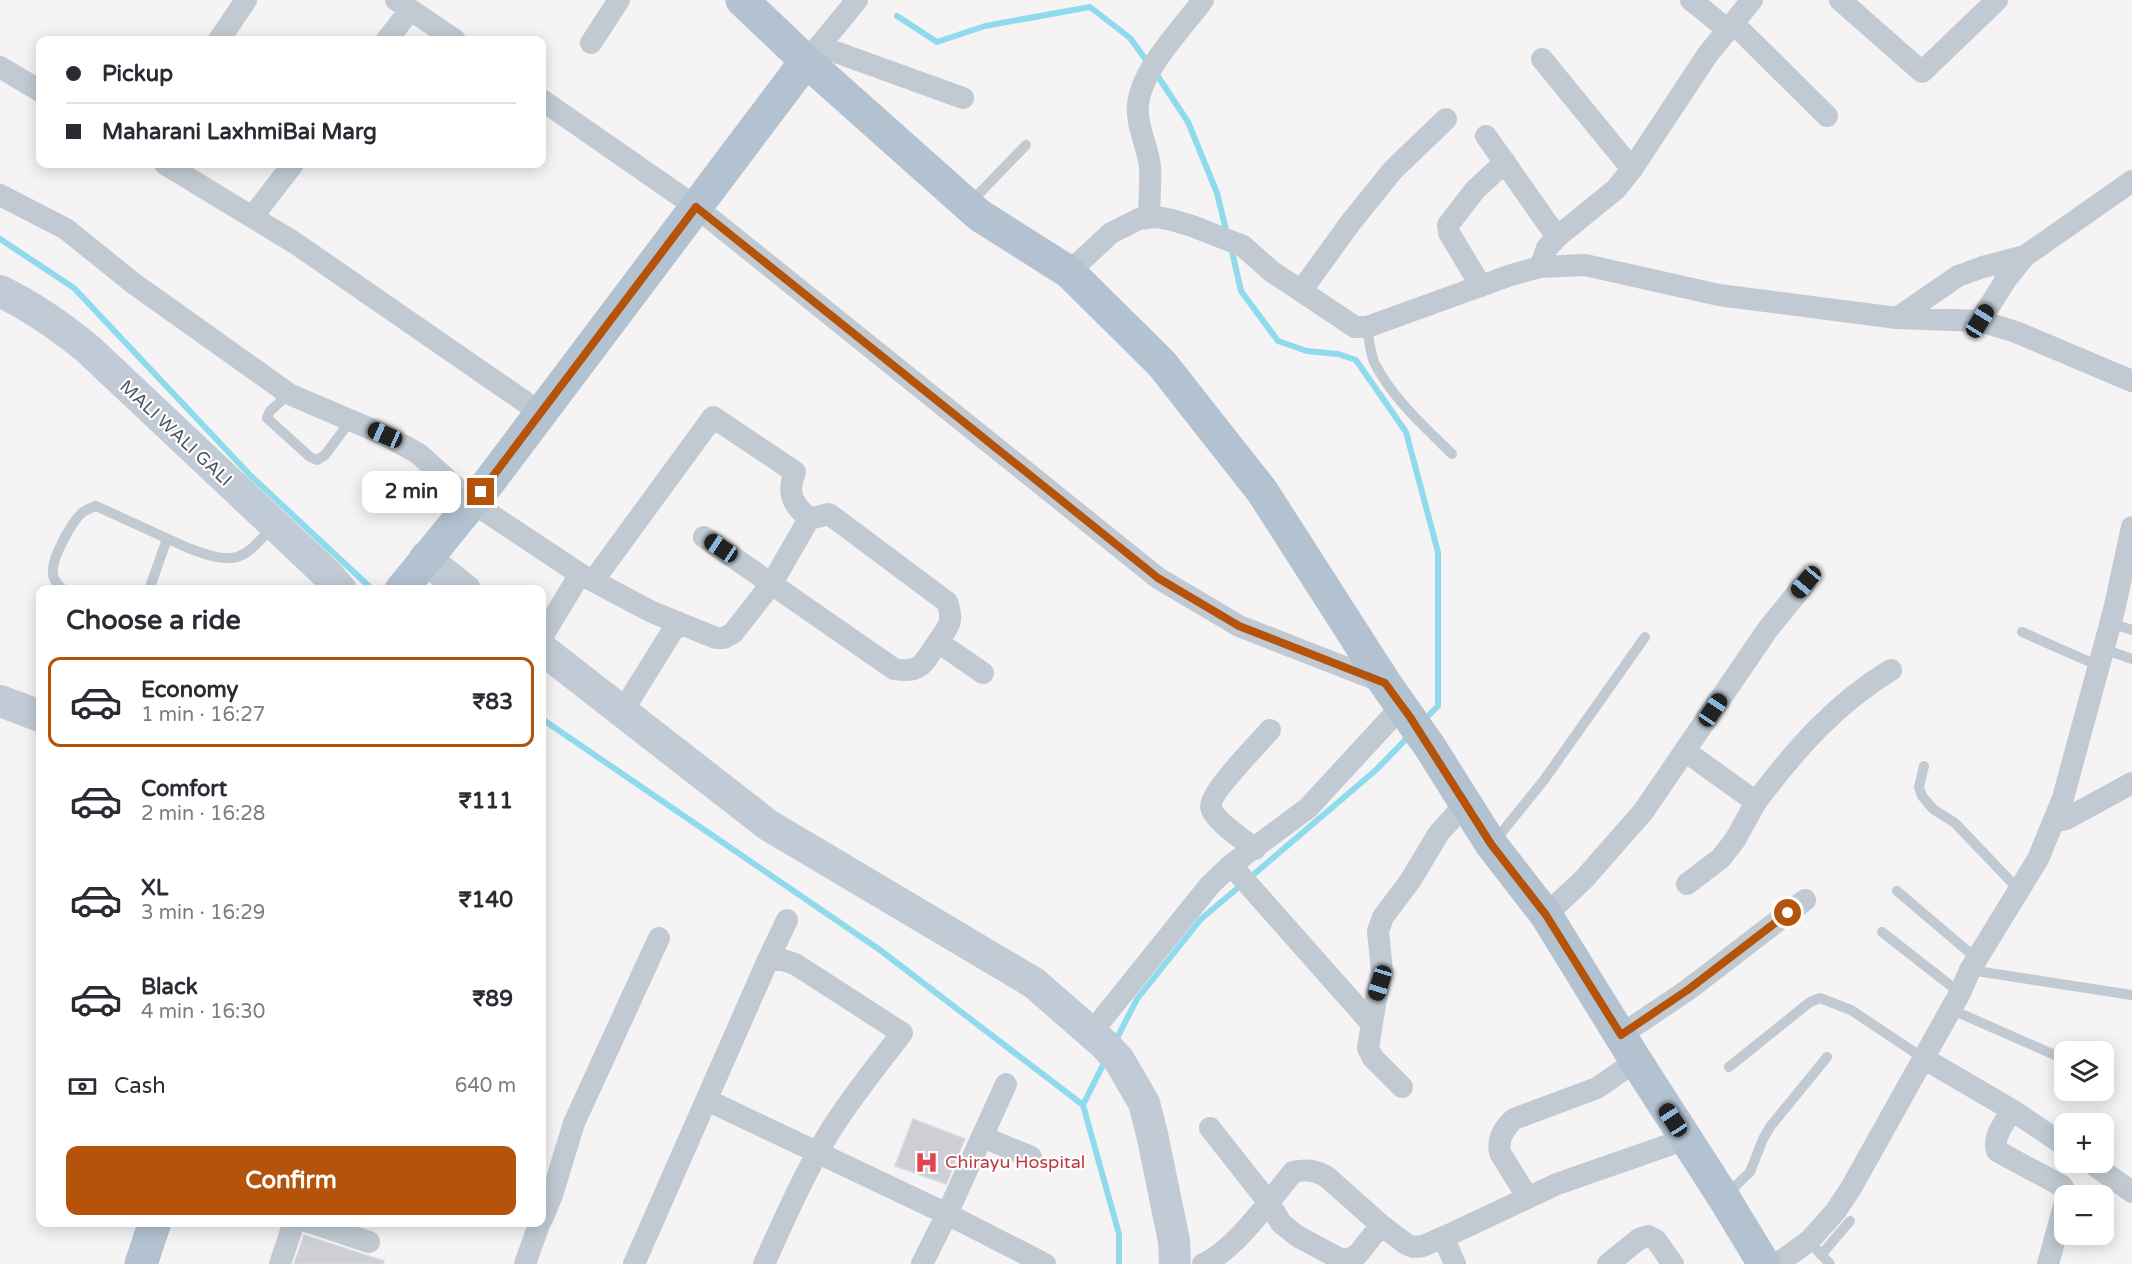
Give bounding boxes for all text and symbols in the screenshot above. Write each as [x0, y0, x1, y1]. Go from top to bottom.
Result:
text: Pickup [102, 61, 173, 87]
text: Maharani LaxhmiBai Marg [102, 119, 377, 145]
car [1963, 301, 1997, 341]
street label: MALI WALI GALI [115, 375, 237, 491]
car [365, 419, 405, 451]
callout: 2 min [361, 471, 460, 513]
route end [467, 478, 494, 505]
text: 2 min [385, 480, 438, 504]
car [701, 530, 741, 566]
car [1788, 562, 1824, 602]
text: Choose a ride [66, 604, 241, 637]
icon: car [69, 675, 123, 729]
text: Economy [141, 677, 238, 703]
text: ₹83 [472, 689, 513, 715]
car [1695, 690, 1731, 730]
text: 1 min · 16:27 [141, 703, 265, 727]
icon: car [69, 774, 123, 828]
text: Comfort [141, 776, 227, 802]
text: ₹111 [459, 788, 513, 814]
text: 2 min · 16:28 [141, 802, 265, 826]
icon: car [69, 873, 123, 927]
text: XL [141, 875, 168, 901]
text: ₹140 [459, 887, 513, 913]
route start [1774, 899, 1801, 926]
text: 3 min · 16:29 [141, 901, 265, 925]
car [1366, 963, 1394, 1003]
icon: car [69, 972, 123, 1026]
text: Black [141, 974, 198, 1000]
text: ₹89 [472, 986, 513, 1012]
text: 4 min · 16:30 [141, 1000, 265, 1024]
map controls [2054, 1041, 2114, 1245]
button: layers [2054, 1041, 2114, 1101]
icon: cash [66, 1070, 99, 1103]
text: Cash [114, 1073, 166, 1099]
text: 640 m [455, 1074, 516, 1098]
car [1656, 1100, 1690, 1140]
button: + [2054, 1113, 2114, 1173]
button: Confirm [66, 1146, 516, 1215]
hospital icon: Chirayu Hospital [914, 1149, 940, 1175]
place label: Chirayu Hospital [945, 1151, 1085, 1173]
button: − [2054, 1185, 2114, 1245]

